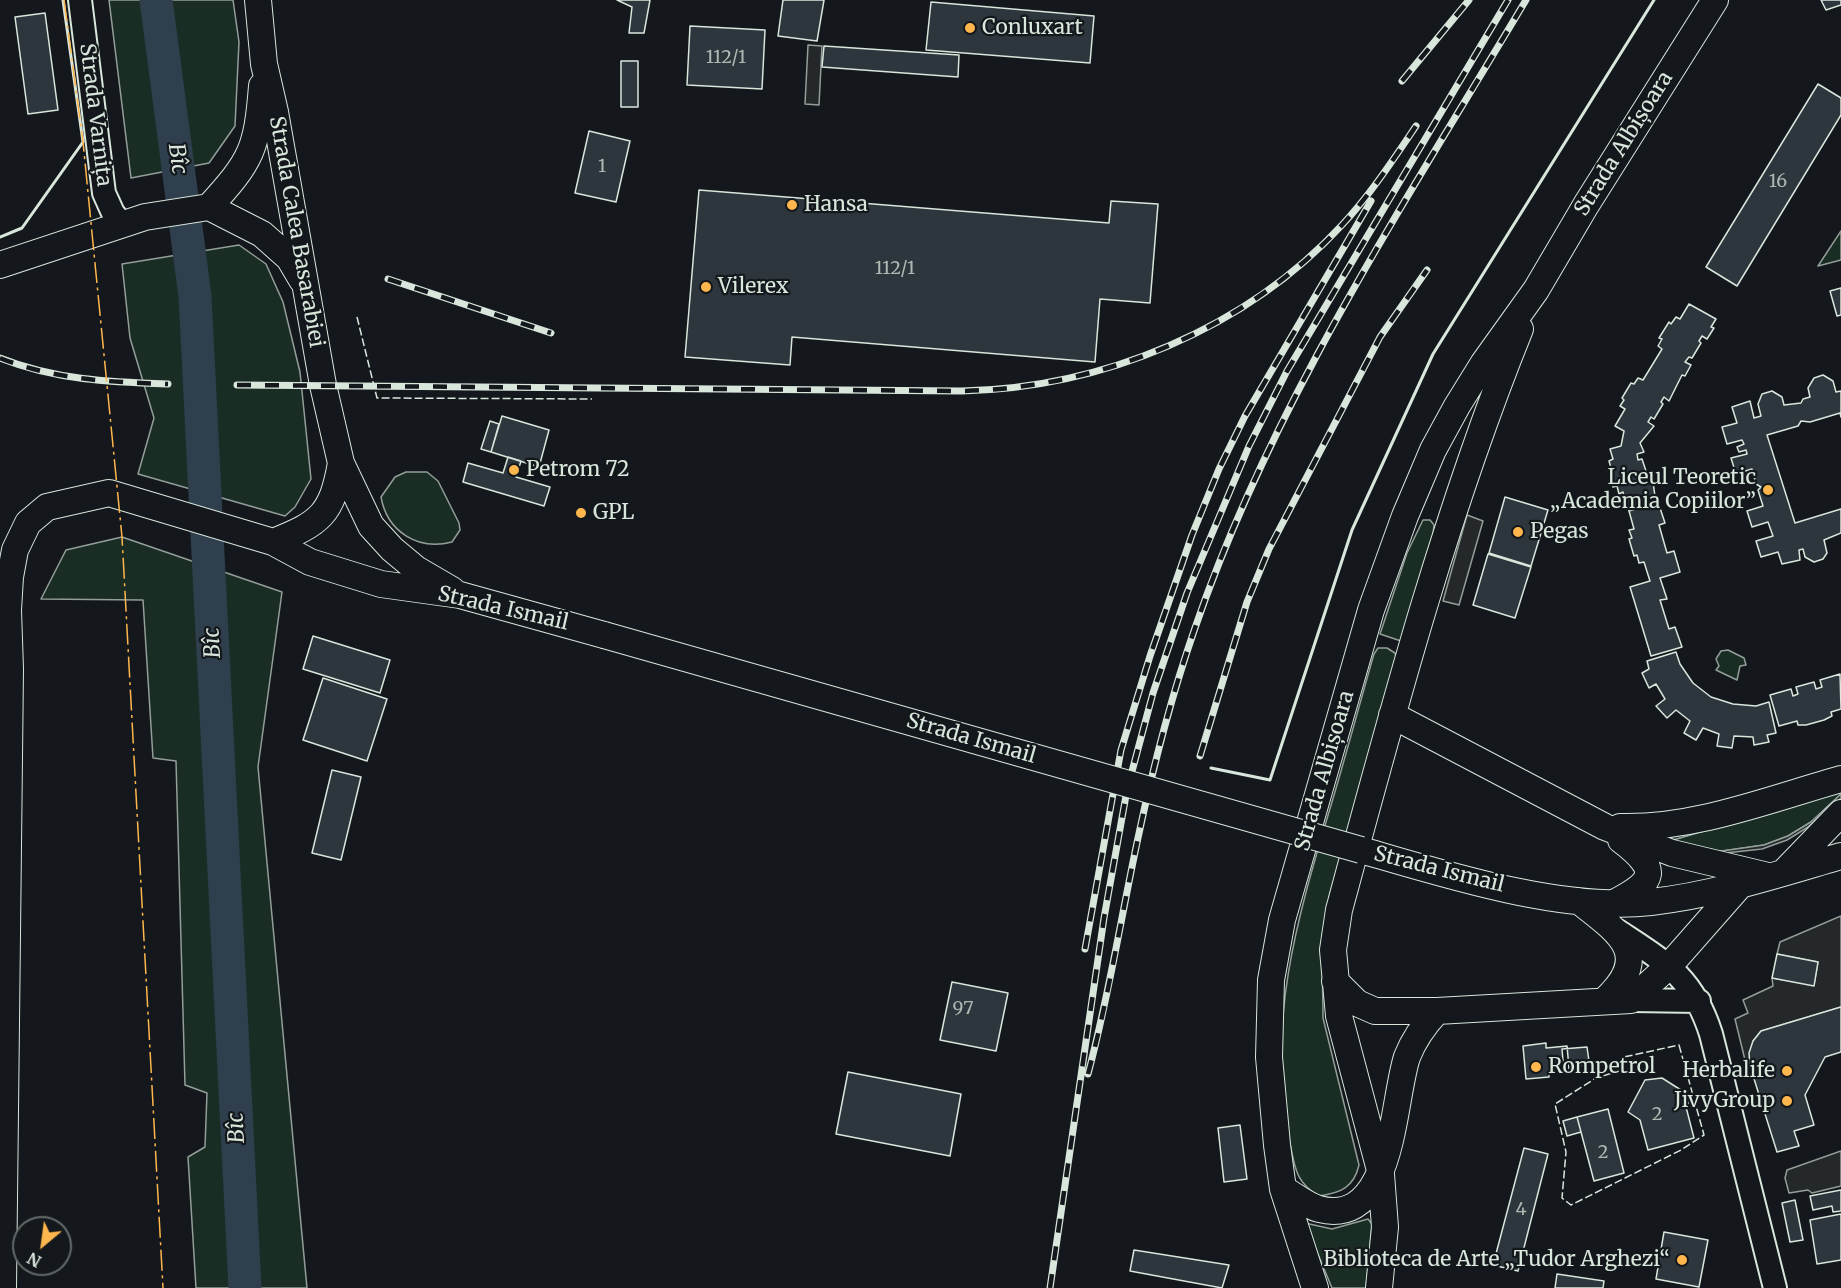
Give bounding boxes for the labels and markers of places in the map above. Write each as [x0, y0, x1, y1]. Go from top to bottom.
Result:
place label: Conluxart [982, 15, 1083, 41]
marker: Conluxart [963, 21, 977, 35]
place label: Hansa [804, 192, 868, 218]
marker: Hansa [785, 198, 799, 212]
place label: Vilerex [718, 274, 788, 300]
marker: Vilerex [699, 280, 713, 294]
place label: Petrom 72 [526, 457, 630, 483]
marker: Petrom 72 [507, 463, 521, 477]
place label: Liceul Teoretic „Academia Copiilor” [1550, 465, 1756, 515]
marker: Liceul Teoretic „Academia Copiilor” [1761, 483, 1775, 497]
place label: GPL [593, 500, 634, 526]
marker: GPL [574, 506, 588, 520]
place label: Pegas [1530, 519, 1589, 545]
marker: Pegas [1511, 525, 1525, 539]
place label: Rompetrol [1548, 1054, 1655, 1080]
place label: Herbalife [1682, 1058, 1775, 1084]
marker: Rompetrol [1529, 1060, 1543, 1074]
marker: Herbalife [1780, 1064, 1794, 1078]
place label: JivyGroup [1674, 1088, 1775, 1114]
marker: JivyGroup [1780, 1094, 1794, 1108]
place label: Biblioteca de Arte „Tudor Arghezi“ [1323, 1247, 1670, 1273]
marker: Biblioteca de Arte „Tudor Arghezi“ [1675, 1253, 1689, 1267]

